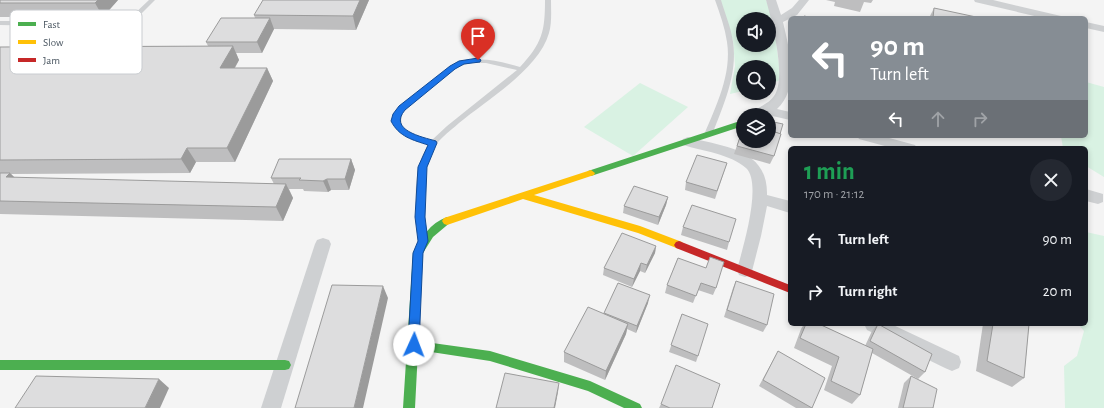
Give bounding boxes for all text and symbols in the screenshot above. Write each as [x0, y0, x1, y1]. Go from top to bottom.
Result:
legend [10, 10, 142, 74]
map controls [736, 12, 776, 148]
button: sound [736, 12, 776, 52]
text: Fast [43, 19, 61, 30]
pin [461, 19, 495, 60]
icon: arrive [467, 25, 489, 47]
icon: left [804, 32, 856, 84]
text: 90 m [870, 33, 925, 61]
text: Slow [43, 37, 64, 48]
text: Jam [43, 55, 60, 66]
button: search [736, 60, 776, 100]
text: Turn left [870, 66, 929, 84]
button: layers [736, 108, 776, 148]
icon: left [885, 108, 907, 130]
icon: ahead [927, 108, 949, 130]
icon: right [969, 108, 991, 130]
button: close [1030, 159, 1072, 201]
text: 1 min [804, 160, 855, 184]
text: 170 m · 21:12 [804, 188, 864, 201]
icon: left [804, 229, 826, 251]
text: Turn left [838, 232, 889, 247]
text: 90 m [1043, 232, 1072, 247]
icon: right [804, 281, 826, 303]
text: Turn right [838, 284, 897, 299]
text: 20 m [1043, 284, 1072, 299]
position arrow [393, 324, 435, 366]

